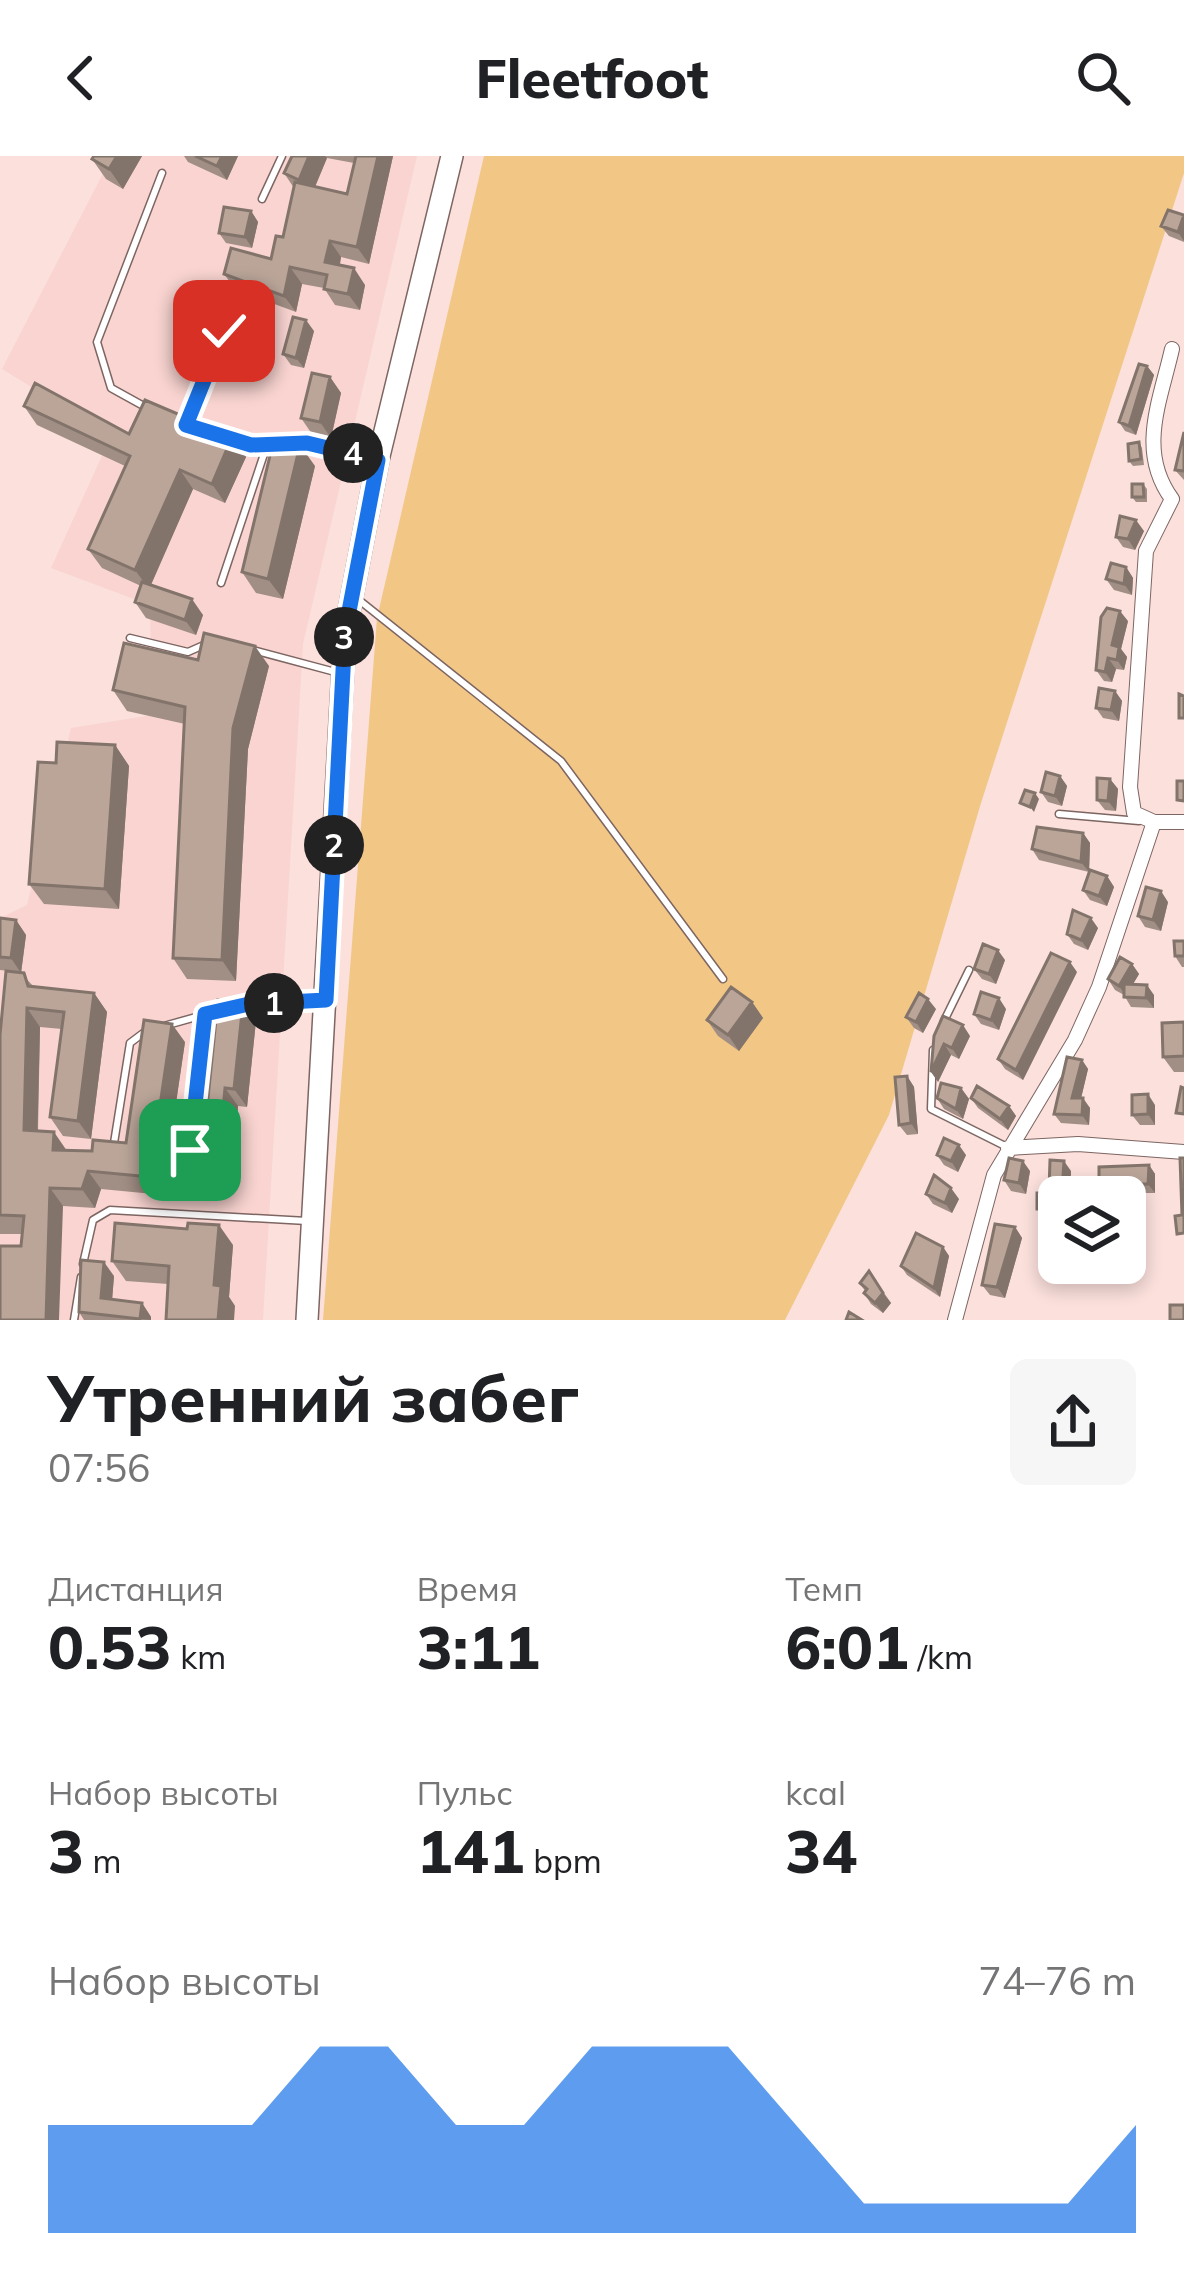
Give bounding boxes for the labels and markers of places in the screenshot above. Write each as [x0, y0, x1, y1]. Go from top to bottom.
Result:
pin [173, 280, 275, 382]
pin: 4 [323, 423, 383, 483]
pin: 3 [314, 607, 374, 667]
pin: 2 [304, 815, 364, 875]
pin: 1 [244, 973, 304, 1033]
pin [139, 1099, 241, 1201]

